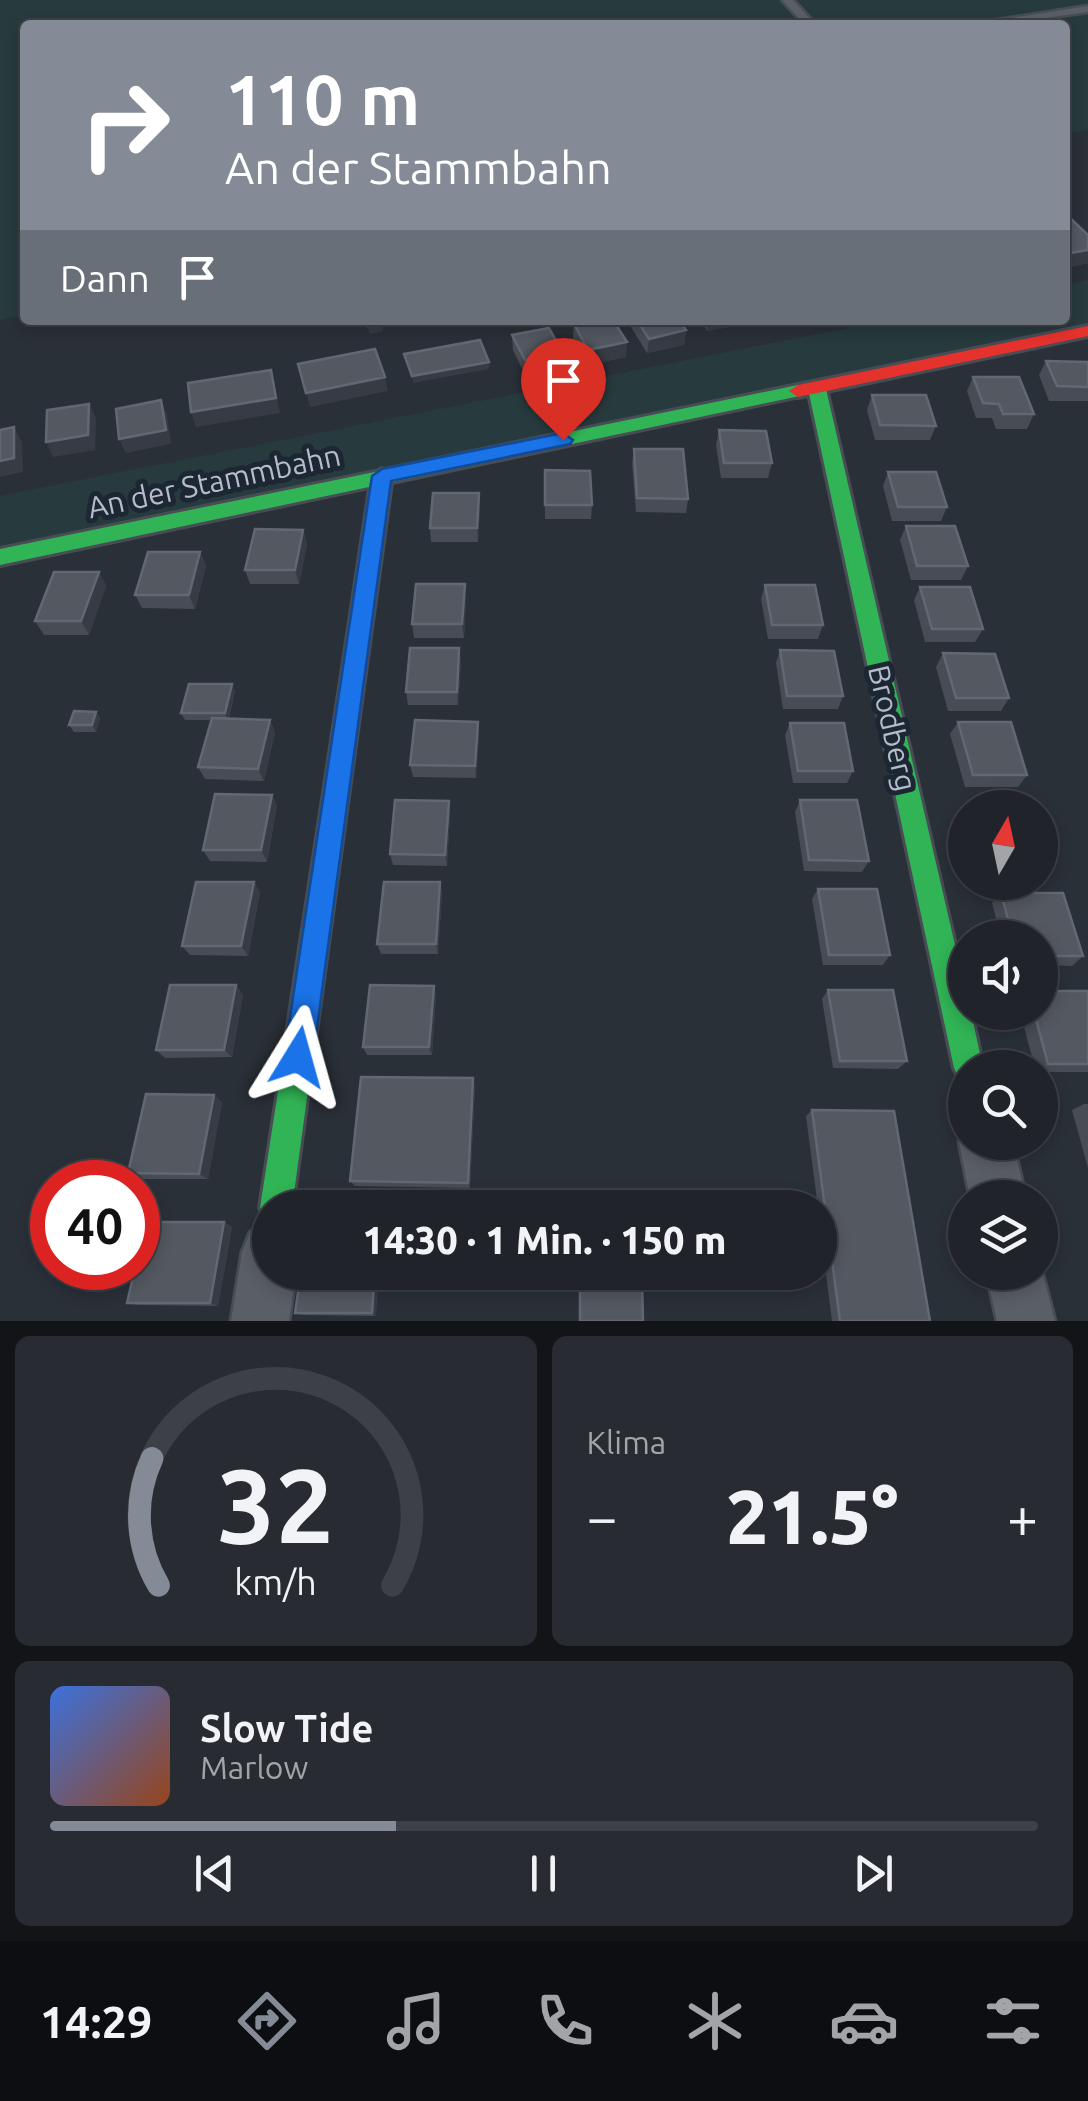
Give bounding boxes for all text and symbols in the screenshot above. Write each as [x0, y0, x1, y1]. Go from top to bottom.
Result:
icon: right [60, 60, 190, 190]
text: 110 m [225, 60, 420, 138]
text: An der Stammbahn [225, 142, 612, 193]
icon: arrive [170, 250, 225, 305]
text: Dann [60, 257, 150, 299]
pin [521, 338, 606, 441]
icon: arrive [536, 353, 591, 408]
street label: An der Stammbahn [84, 438, 344, 524]
street label: Brodberg [862, 662, 924, 794]
north arrow [948, 790, 1058, 900]
map controls [948, 790, 1058, 1290]
button: sound [948, 920, 1058, 1030]
position arrow [246, 1005, 350, 1109]
button: search [948, 1050, 1058, 1160]
speed limit sign: 40 [30, 1160, 160, 1290]
button: layers [948, 1180, 1058, 1290]
text: 14:30 · 1 Min. · 150 m [363, 1219, 726, 1261]
text: Klima [587, 1424, 666, 1460]
text: 32 [217, 1446, 334, 1563]
text: 21.5° [726, 1474, 899, 1558]
text: − [587, 1486, 618, 1547]
text: + [1007, 1486, 1038, 1547]
text: km/h [234, 1562, 317, 1602]
text: Slow Tide [200, 1707, 373, 1749]
text: Marlow [200, 1749, 308, 1785]
icon: previous [187, 1846, 242, 1901]
icon: pause [516, 1846, 571, 1901]
icon: next [846, 1846, 901, 1901]
icon: directions [232, 1986, 302, 2056]
icon: music [381, 1986, 451, 2056]
icon: phone [530, 1986, 600, 2056]
icon: climate [680, 1986, 750, 2056]
icon: car [829, 1986, 899, 2056]
icon: filters [978, 1986, 1048, 2056]
text: 14:29 [40, 1996, 152, 2047]

